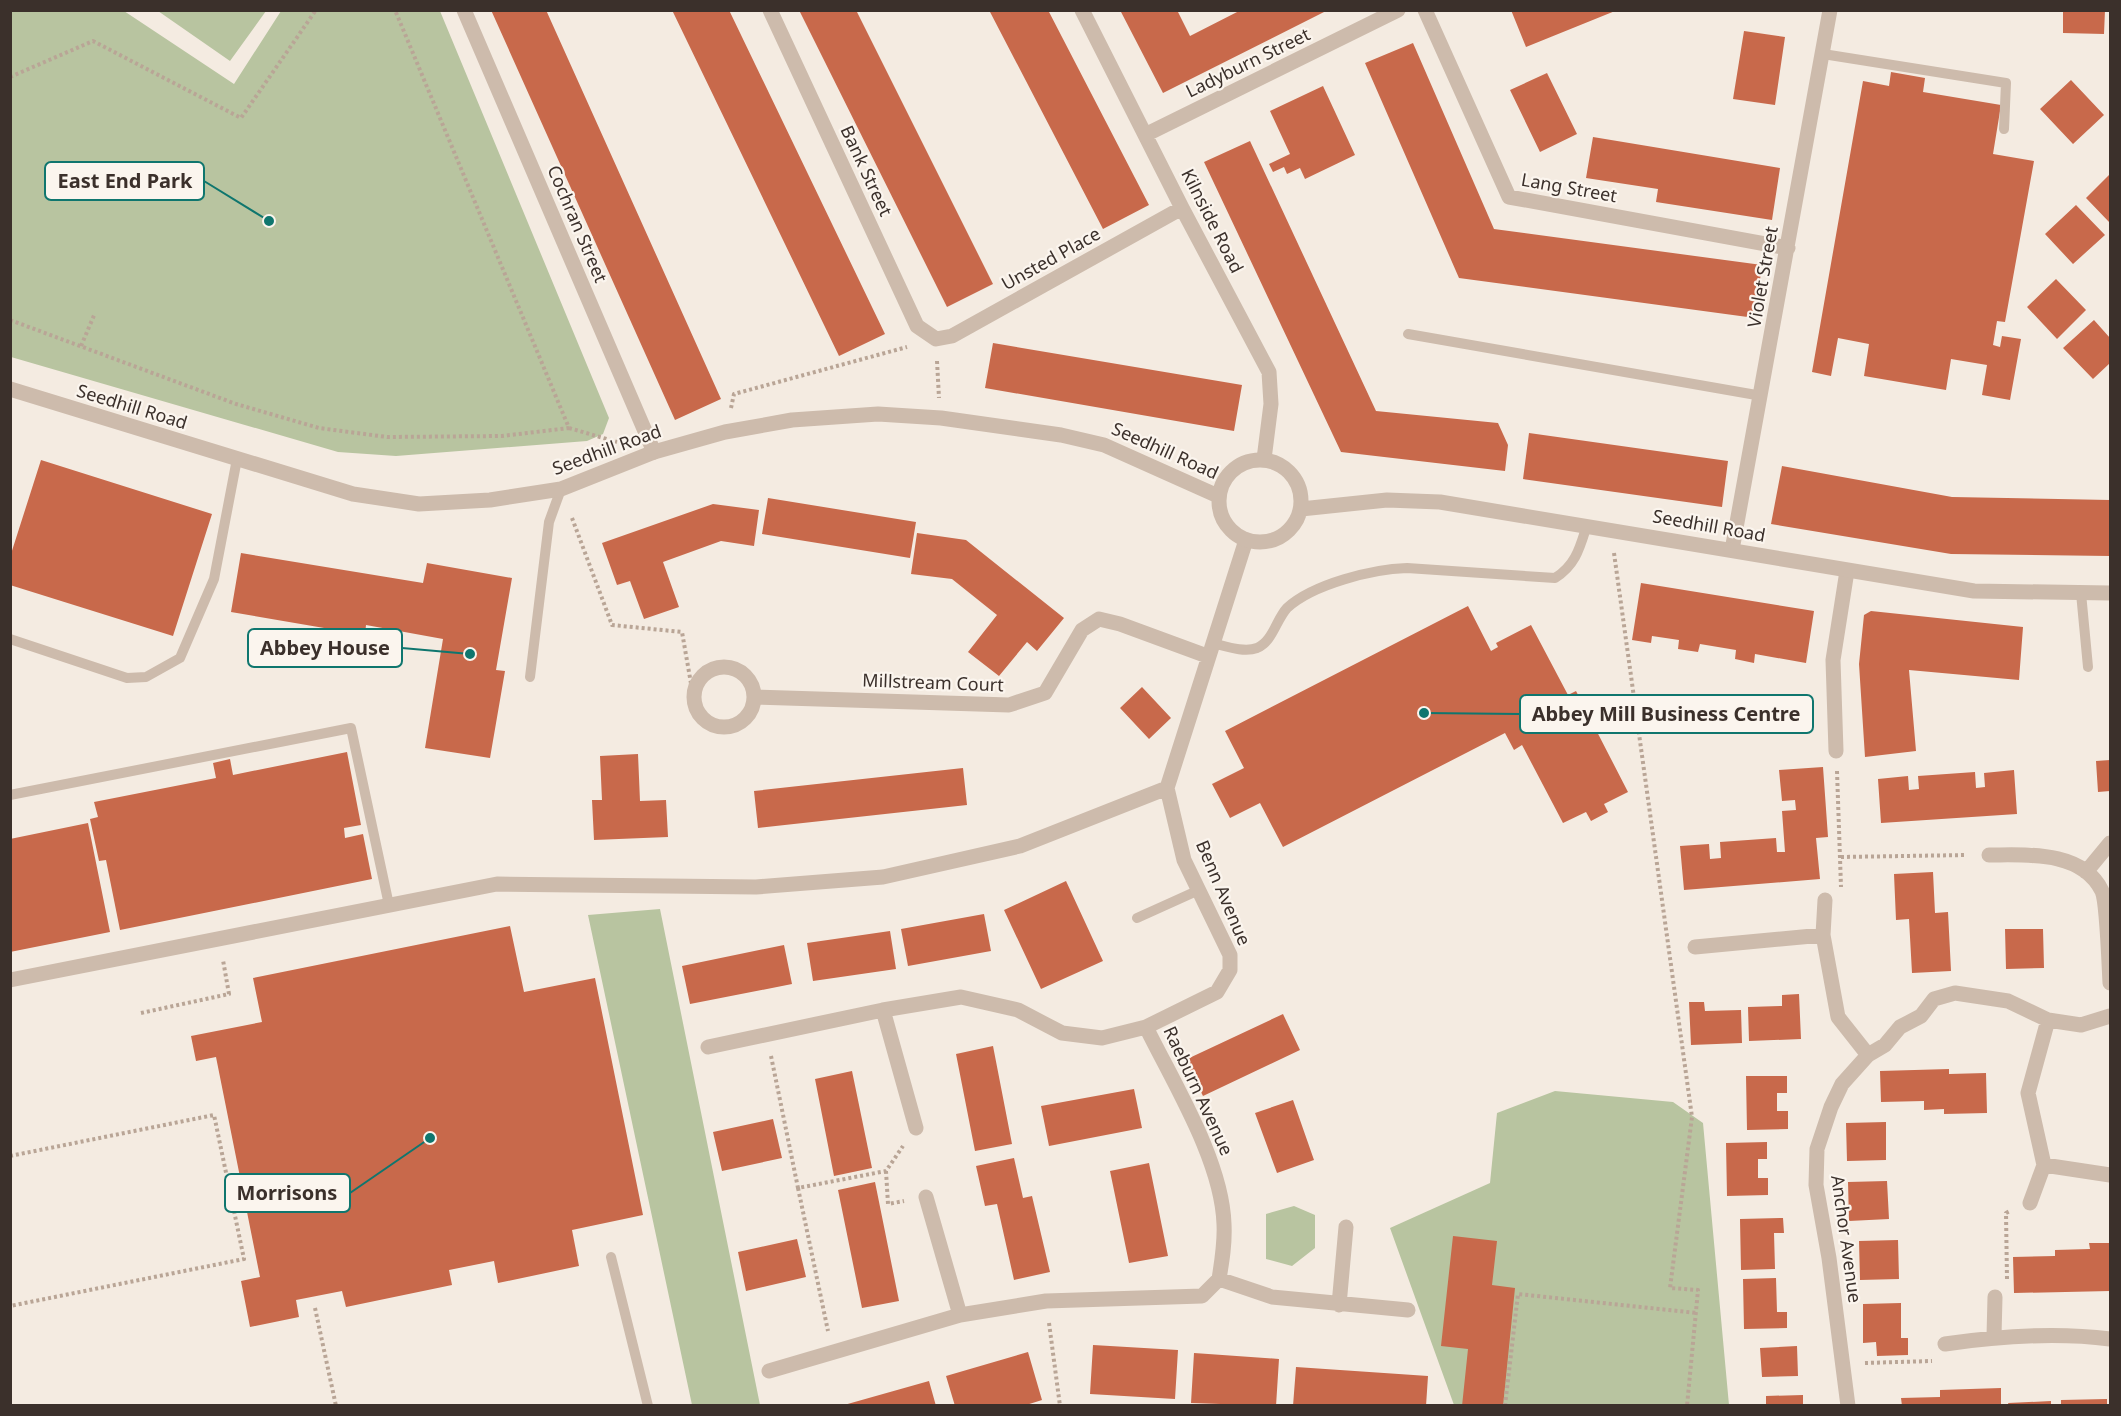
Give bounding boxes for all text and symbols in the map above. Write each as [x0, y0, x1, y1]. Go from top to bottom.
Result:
street label: Ladyburn Street [1181, 21, 1314, 103]
street label: Bank Street [835, 121, 899, 220]
street label: Cochran Street [542, 161, 614, 286]
callout: East End Park [45, 162, 204, 200]
street label: Kilnside Road [1176, 164, 1249, 277]
text: East End Park [58, 167, 193, 194]
street label: Lang Street [1519, 167, 1619, 207]
street label: Unsted Place [997, 221, 1104, 295]
street label: Violet Street [1741, 224, 1783, 329]
street label: Seedhill Road [74, 378, 190, 434]
street label: Seedhill Road [1108, 416, 1222, 484]
street label: Seedhill Road [549, 418, 664, 480]
street label: Seedhill Road [1651, 503, 1768, 547]
callout: Abbey House [248, 629, 402, 667]
text: Abbey House [260, 634, 390, 661]
street label: Millstream Court [862, 668, 1005, 696]
callout: Abbey Mill Business Centre [1520, 695, 1813, 733]
text: Abbey Mill Business Centre [1532, 700, 1800, 727]
street label: Benn Avenue [1191, 836, 1257, 949]
street label: Raeburn Avenue [1158, 1022, 1239, 1159]
callout: Morrisons [225, 1174, 350, 1212]
street label: Anchor Avenue [1826, 1174, 1868, 1304]
text: Morrisons [237, 1179, 337, 1206]

